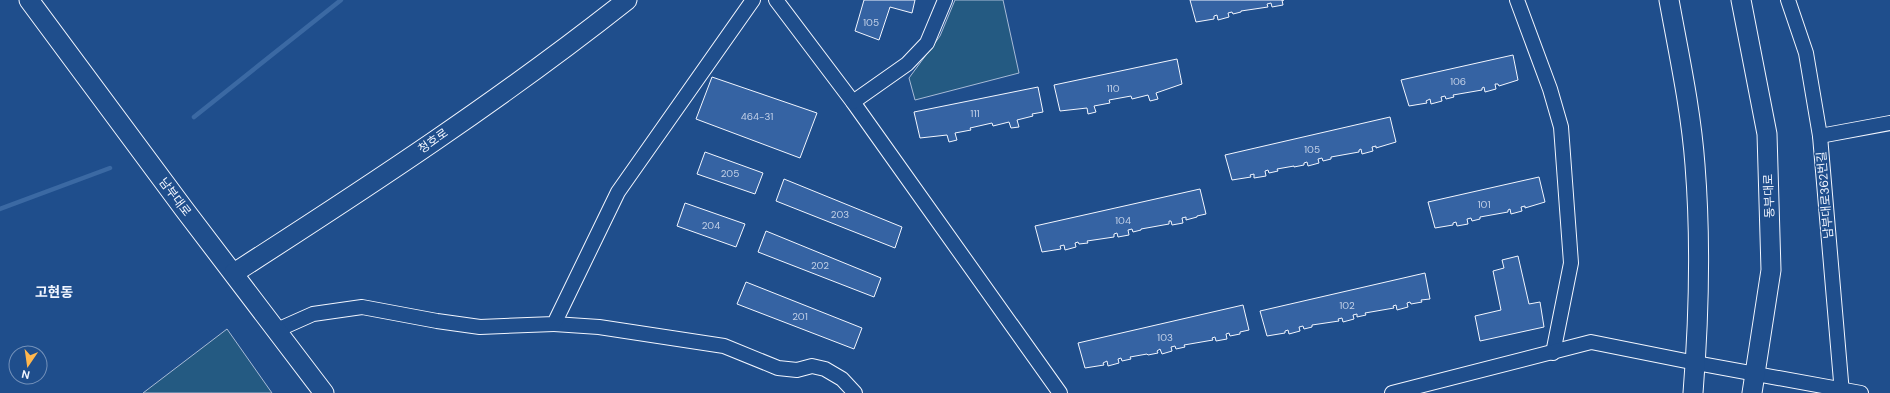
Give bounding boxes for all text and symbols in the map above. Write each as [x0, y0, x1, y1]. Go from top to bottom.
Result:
house number: 105 [863, 16, 879, 29]
house number: 106 [1450, 75, 1466, 88]
house number: 110 [1106, 82, 1120, 95]
house number: 111 [970, 107, 980, 120]
house number: 464-31 [741, 110, 773, 123]
street label: 청호로 [415, 125, 451, 157]
house number: 105 [1304, 143, 1320, 156]
street label: 남부대로362번길 [1813, 151, 1837, 239]
house number: 205 [721, 167, 739, 180]
street label: 동부대로 [1760, 174, 1778, 218]
street label: 남부대로 [155, 175, 195, 219]
house number: 101 [1477, 198, 1491, 211]
house number: 203 [831, 208, 849, 221]
house number: 104 [1115, 214, 1131, 227]
house number: 204 [702, 219, 720, 232]
house number: 202 [811, 259, 829, 272]
district label: 고현동 [35, 283, 73, 301]
house number: 102 [1339, 299, 1355, 312]
house number: 201 [792, 310, 808, 323]
house number: 103 [1157, 331, 1173, 344]
north arrow [8, 345, 48, 385]
text: N [20, 367, 31, 382]

